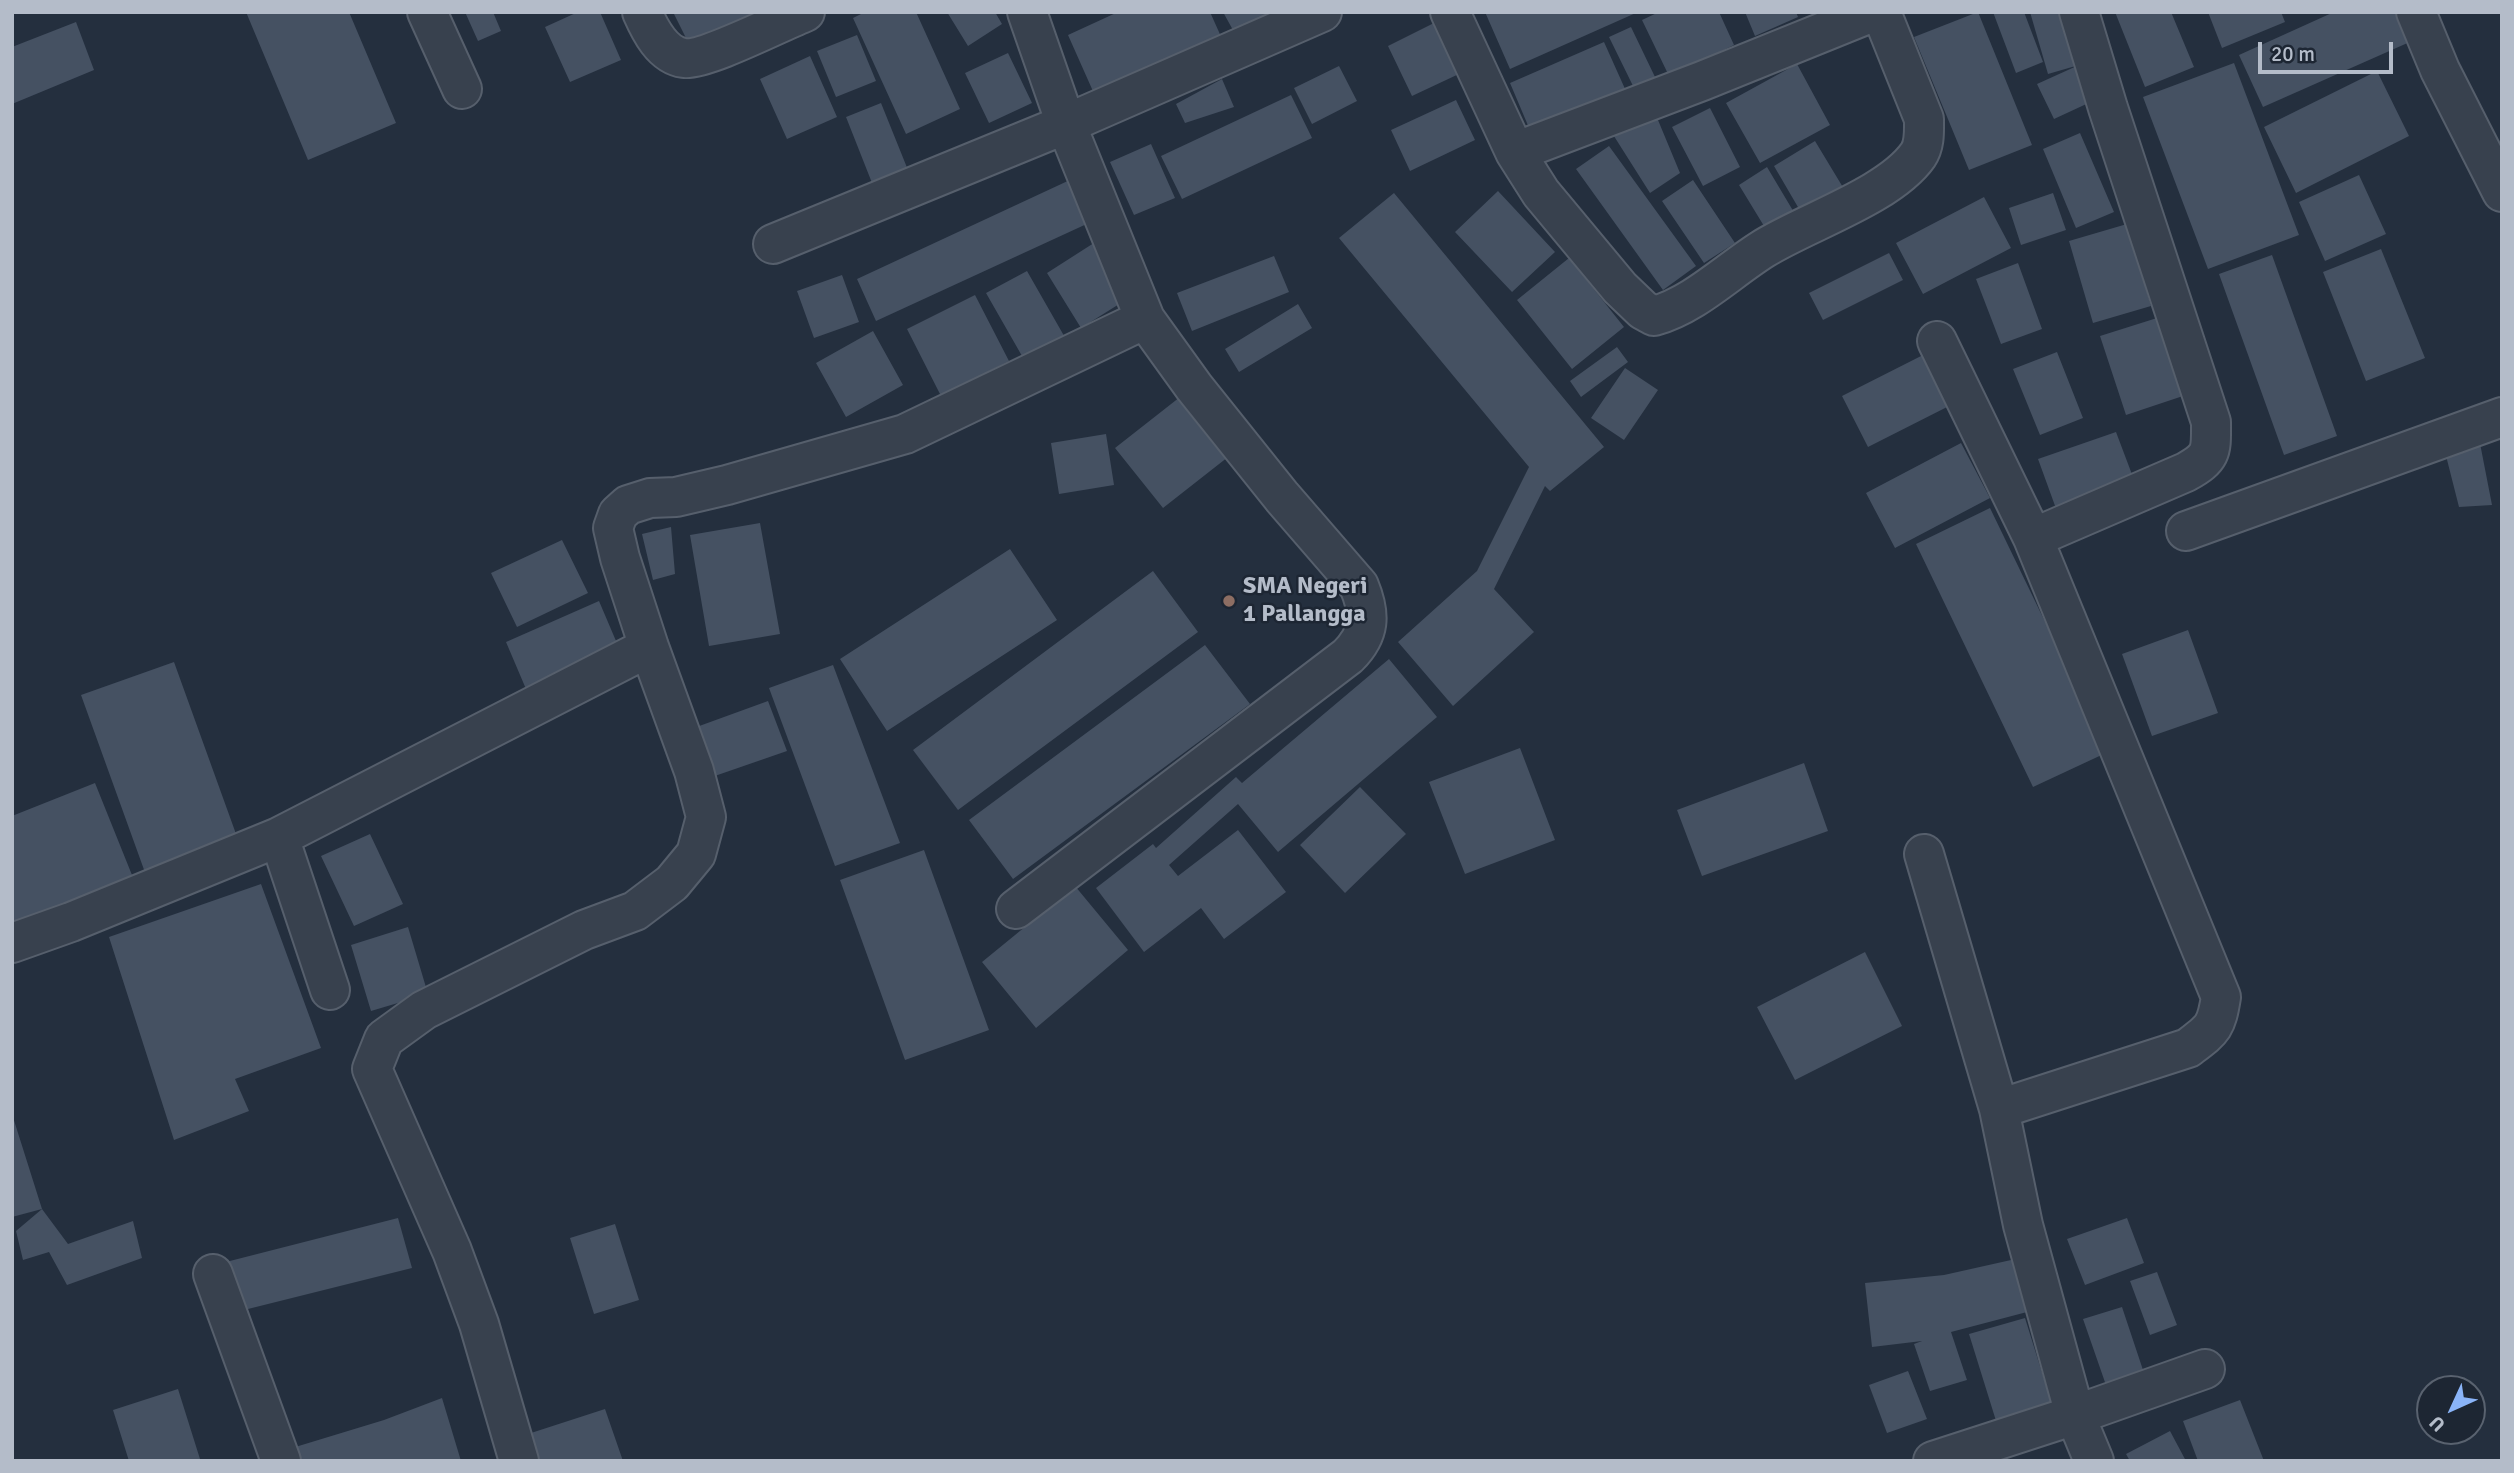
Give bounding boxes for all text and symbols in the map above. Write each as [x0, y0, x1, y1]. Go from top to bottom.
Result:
scale bar [2262, 28, 2397, 72]
text: 20 m [2271, 41, 2315, 67]
place label: SMA Negeri 1 Pallangga [1243, 573, 1367, 629]
marker: SMA Negeri 1 Pallangga [1221, 593, 1237, 609]
north arrow [2416, 1375, 2486, 1445]
text: U [2425, 1410, 2451, 1436]

